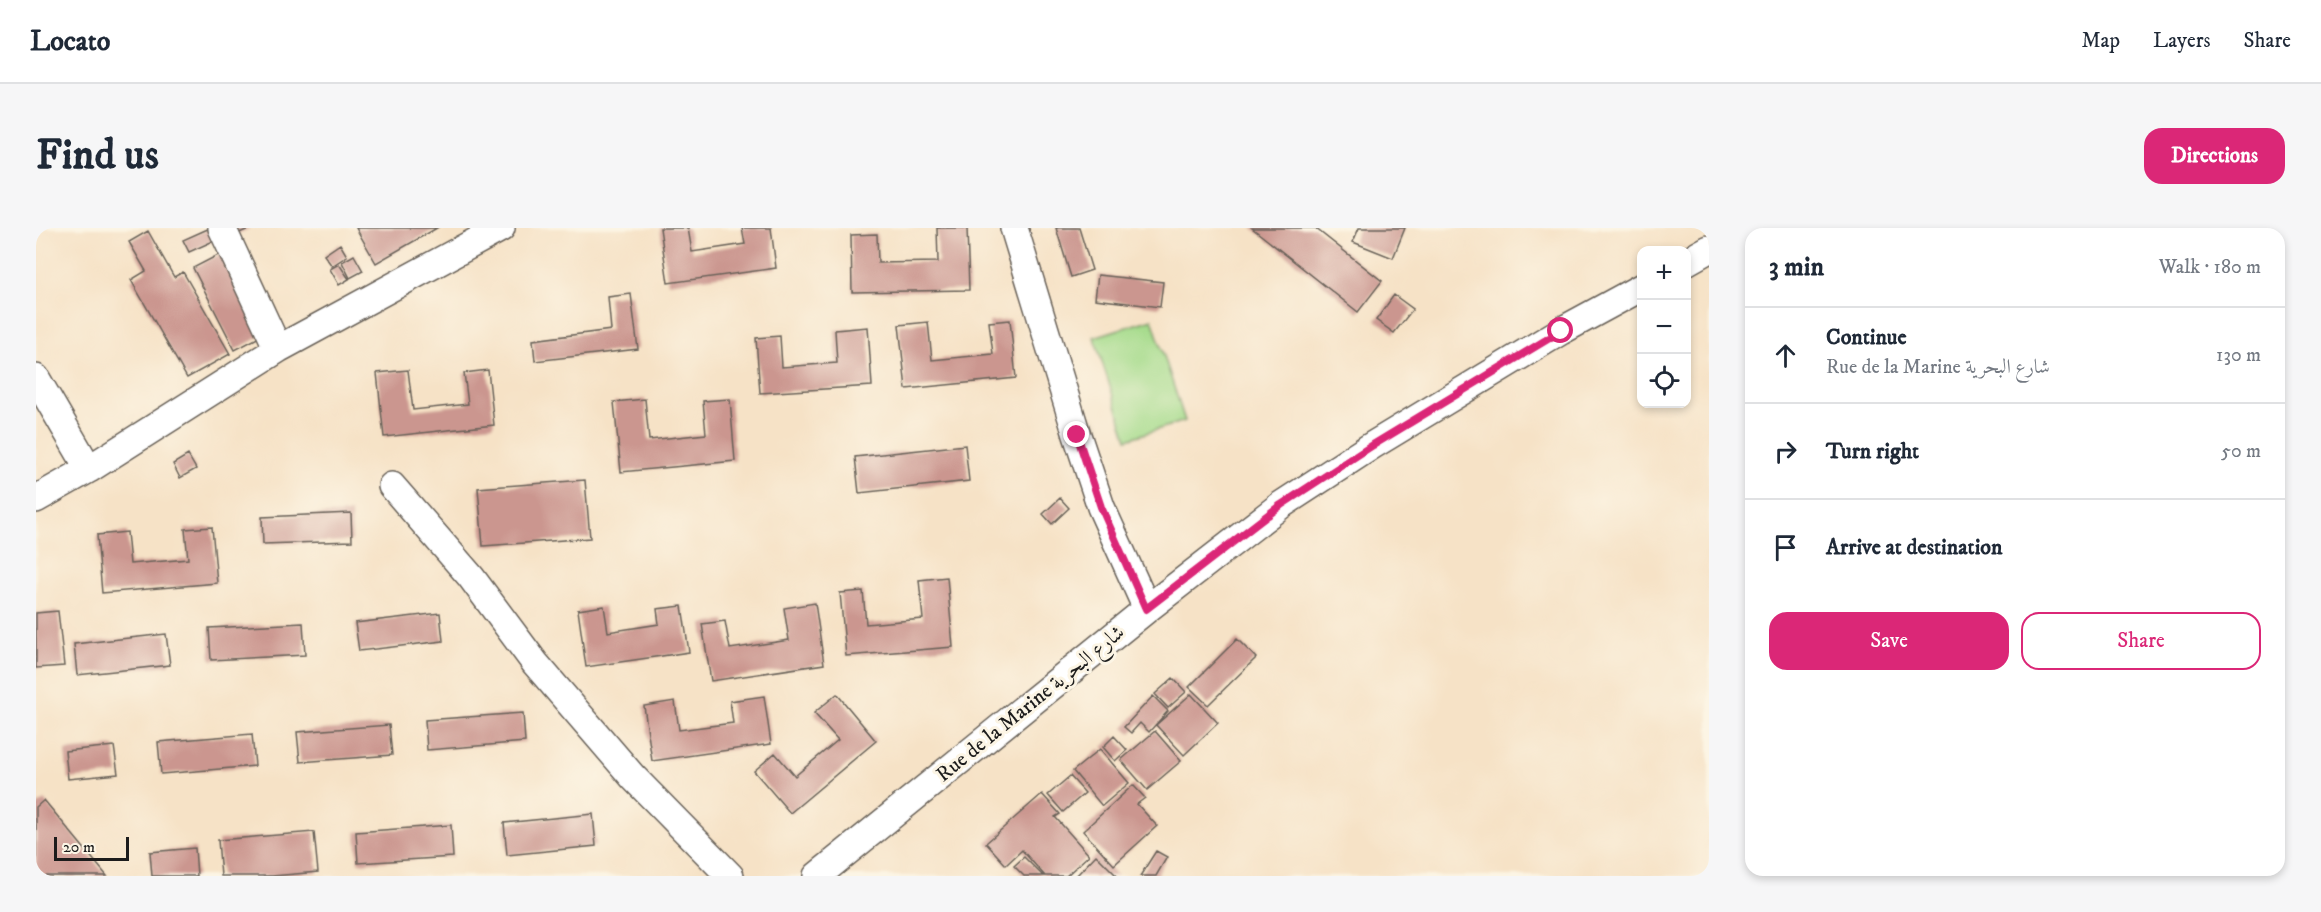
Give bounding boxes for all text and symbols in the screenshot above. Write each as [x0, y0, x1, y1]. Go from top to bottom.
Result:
text: Locato [30, 24, 110, 59]
text: Map [2081, 28, 2120, 54]
text: Layers [2153, 28, 2211, 54]
text: Share [2244, 28, 2291, 54]
button: Directions [2144, 128, 2285, 184]
text: Find us [36, 130, 159, 182]
map controls [1637, 246, 1691, 408]
button: + [1637, 246, 1691, 300]
text: 3 min [1769, 251, 1824, 284]
text: Walk · 180 m [2159, 255, 2261, 280]
button: − [1637, 300, 1691, 354]
route start [1547, 317, 1573, 343]
text: Continue [1826, 324, 1907, 351]
icon: ahead [1769, 339, 1802, 372]
text: 130 m [2216, 343, 2261, 368]
button: locate [1637, 354, 1691, 408]
text: Rue de la Marine شارع البحرية [1826, 355, 2050, 380]
route end [1063, 421, 1089, 447]
icon: right [1769, 435, 1802, 468]
text: Turn right [1826, 438, 1919, 465]
text: 50 m [2221, 439, 2261, 464]
icon: arrive [1769, 531, 1802, 564]
text: Arrive at destination [1826, 534, 2003, 561]
button: Save [1769, 612, 2009, 670]
button: Share [2021, 612, 2261, 670]
street label: Rue de la Marine شارع البحرية [931, 620, 1133, 791]
scale bar [54, 834, 129, 862]
text: 20 m [63, 837, 95, 857]

